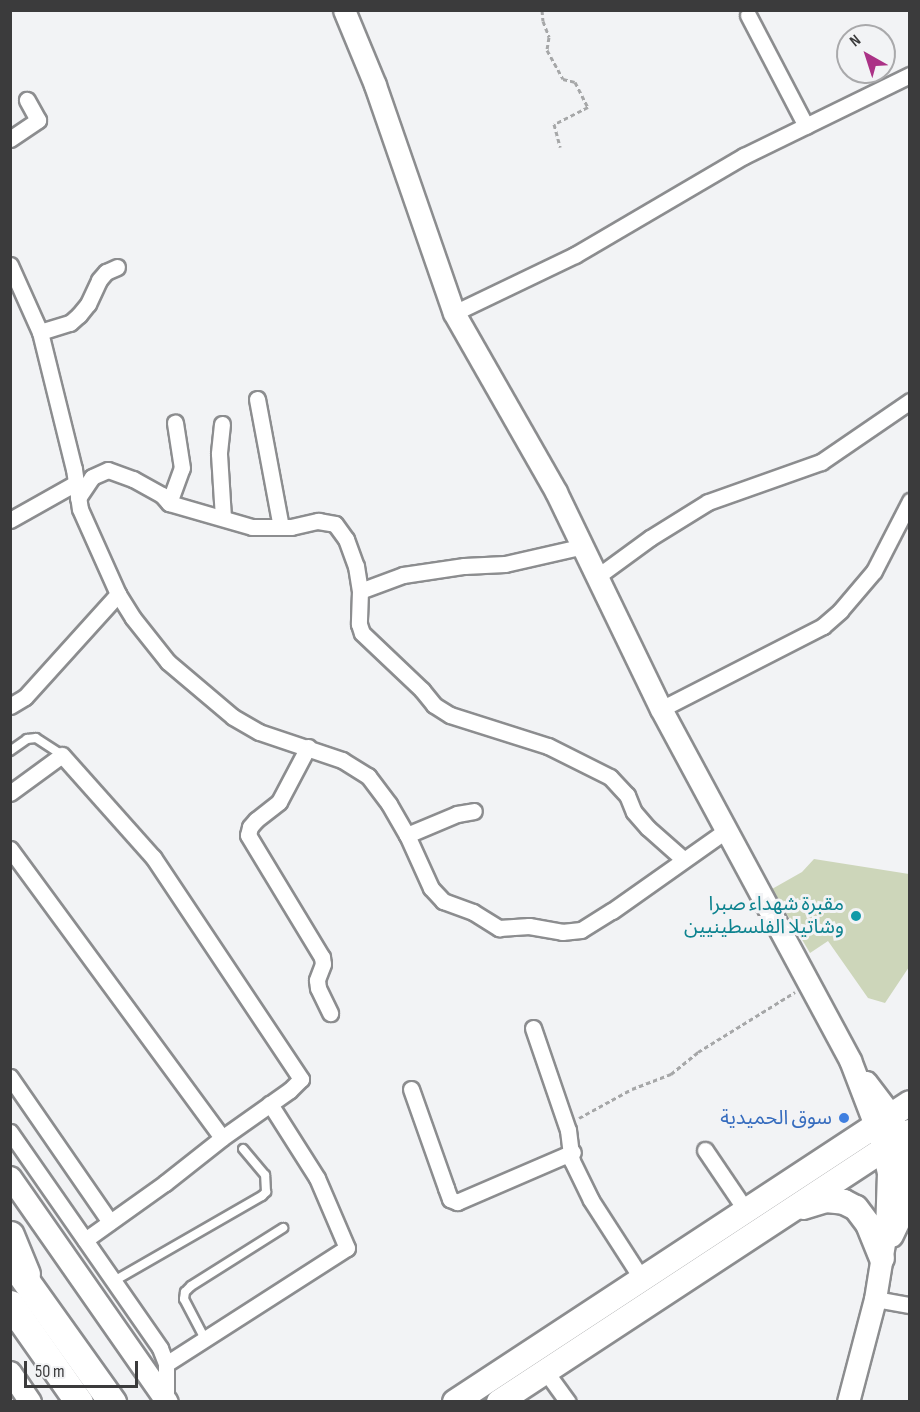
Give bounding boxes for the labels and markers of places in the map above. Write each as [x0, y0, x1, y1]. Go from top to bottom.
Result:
place label: مقبرة شهداء صبرا وشاتيلا الفلسطينيين [684, 892, 844, 939]
marker: مقبرة شهداء صبرا وشاتيلا الفلسطينيين [849, 909, 863, 923]
place label: سوق الحمیدیة [720, 1106, 832, 1130]
marker: سوق الحمیدیة [837, 1111, 851, 1125]

